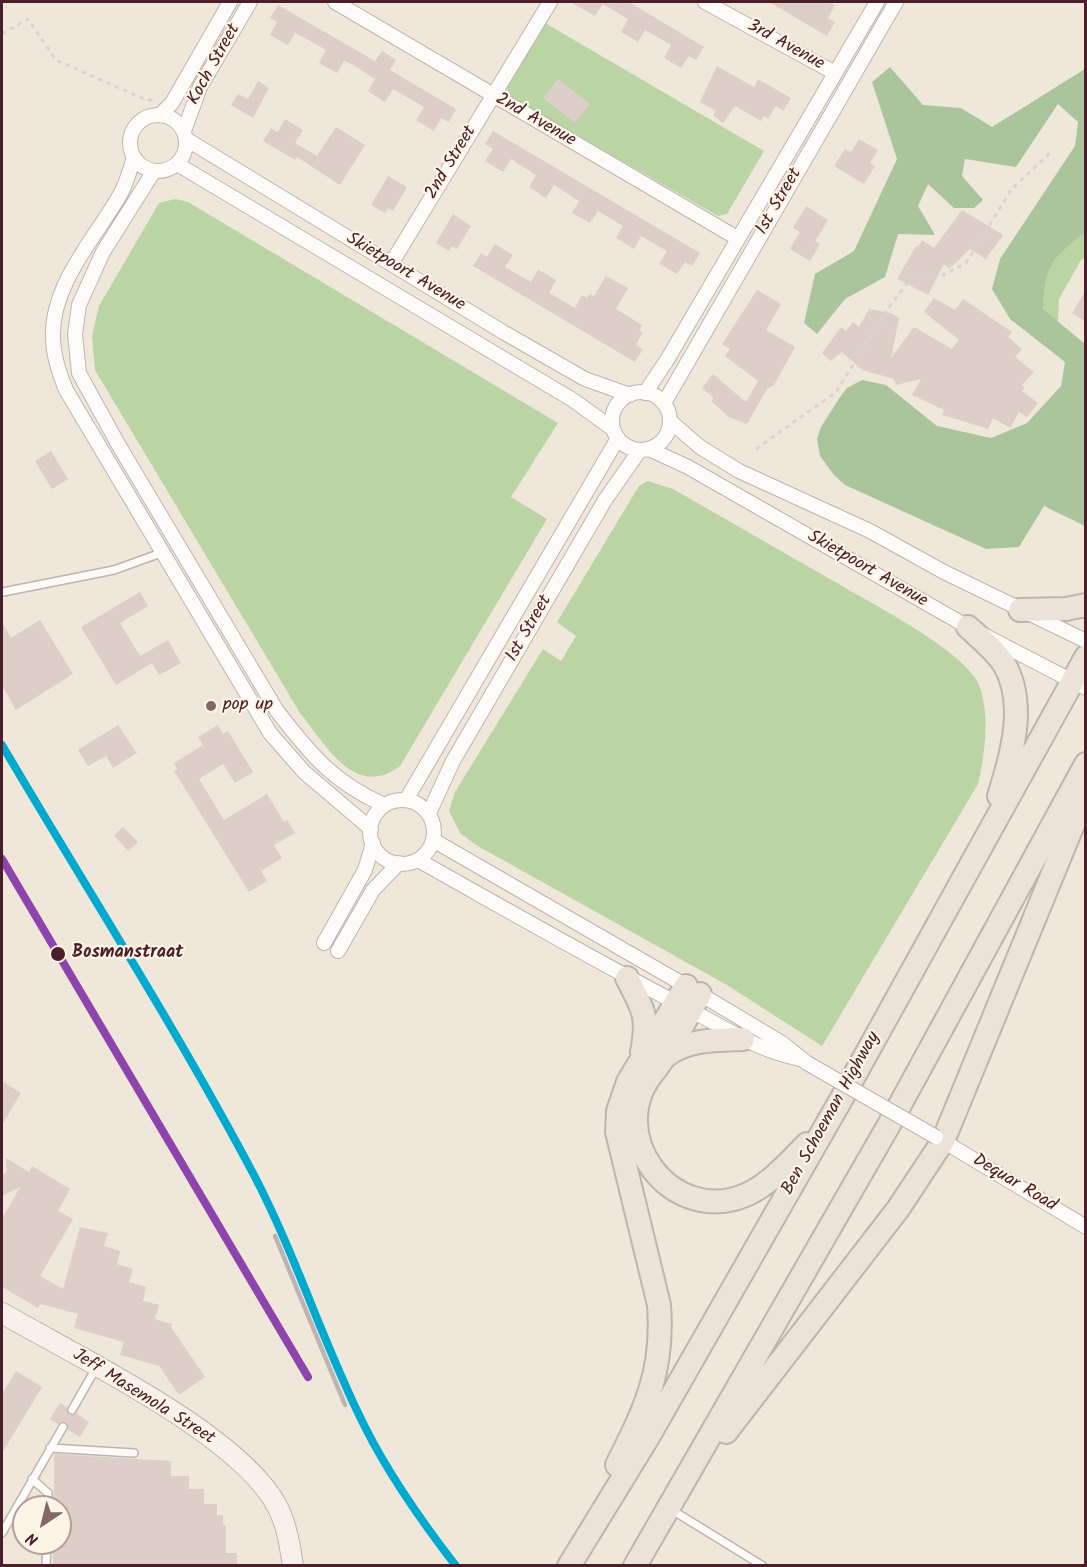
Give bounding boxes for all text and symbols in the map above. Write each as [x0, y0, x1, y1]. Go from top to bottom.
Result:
street label: 3rd Avenue [742, 16, 828, 76]
street label: Koch Street [184, 21, 246, 109]
street label: 2nd Avenue [491, 89, 579, 153]
street label: 2nd Street [422, 122, 482, 204]
street label: 1st Street [752, 165, 808, 239]
street label: Skietpoort Avenue [341, 229, 469, 317]
street label: Skietpoort Avenue [803, 527, 931, 613]
street label: 1st Street [502, 592, 558, 666]
place label: pop up [223, 695, 273, 717]
marker: pop up [204, 699, 218, 713]
place label: Bosmanstraat [72, 943, 183, 965]
marker: Bosmanstraat [49, 945, 67, 963]
street label: Ben Schoeman Highway [778, 1029, 886, 1199]
street label: Dequar Road [968, 1150, 1060, 1218]
street label: Jeff Masemola Street [68, 1345, 218, 1451]
north arrow [12, 1495, 72, 1555]
text: N [21, 1525, 44, 1552]

